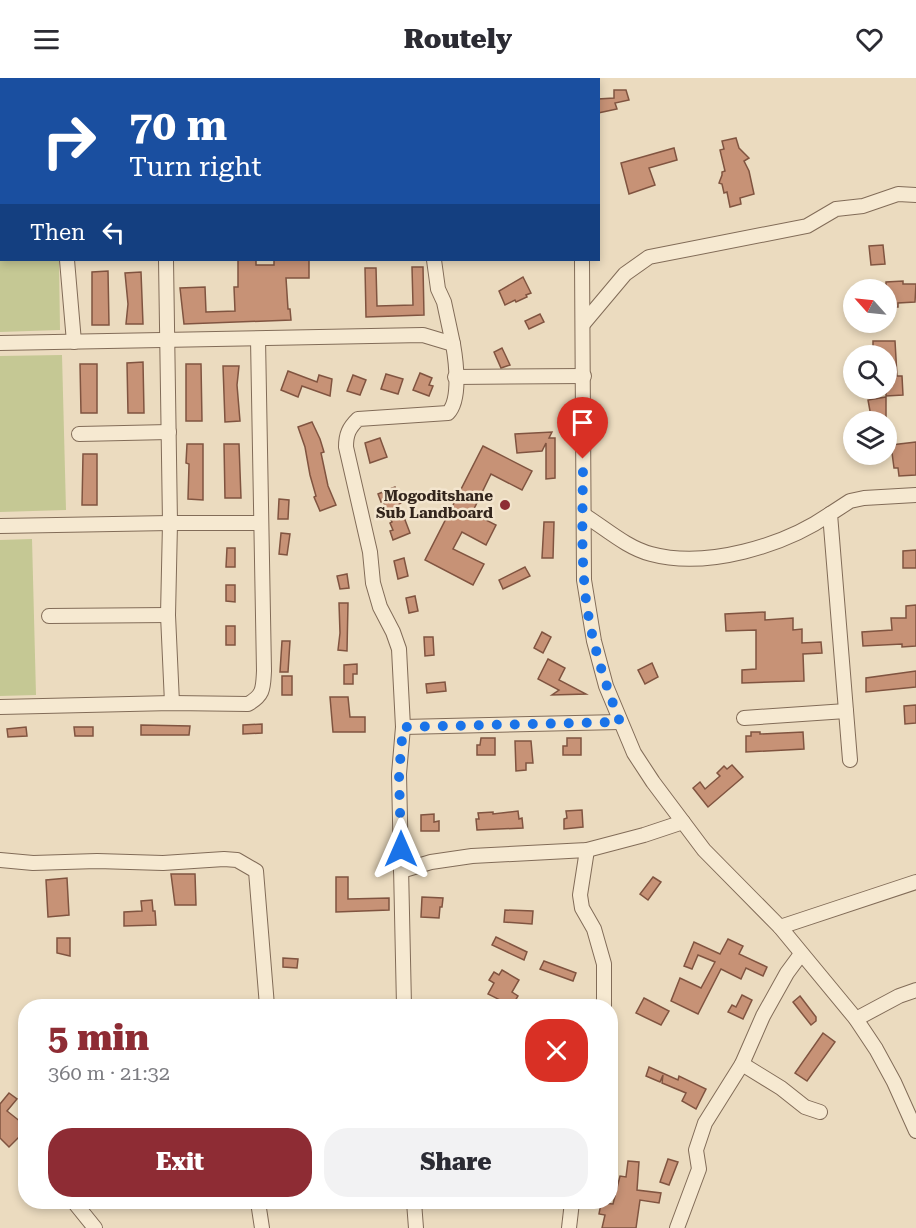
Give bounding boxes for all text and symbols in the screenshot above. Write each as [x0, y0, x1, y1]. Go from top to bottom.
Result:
icon: menu [30, 23, 63, 56]
text: Routely [404, 23, 512, 55]
icon: heart [853, 23, 886, 56]
text: 70 m [129, 101, 227, 150]
icon: right [30, 102, 108, 180]
text: Turn right [129, 151, 262, 183]
icon: left [97, 216, 130, 249]
text: Then [30, 220, 85, 245]
north arrow [843, 279, 897, 333]
map controls [843, 279, 897, 465]
button: search [843, 345, 897, 399]
pin [557, 397, 608, 459]
icon: arrive [566, 406, 599, 439]
button: layers [843, 411, 897, 465]
place label: Mogoditshane Sub Landboard [376, 487, 493, 522]
marker: Mogoditshane Sub Landboard [498, 498, 512, 512]
position arrow [369, 817, 433, 881]
text: 5 min [48, 1017, 149, 1059]
button: close [525, 1019, 588, 1082]
text: 360 m · 21:32 [48, 1061, 170, 1085]
button: Exit [48, 1128, 312, 1197]
button: Share [324, 1128, 588, 1197]

